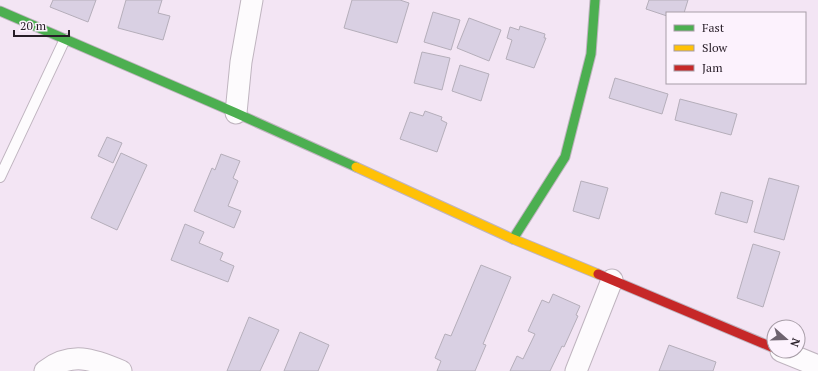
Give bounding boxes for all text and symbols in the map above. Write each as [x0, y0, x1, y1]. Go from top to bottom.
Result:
scale bar [14, 12, 69, 38]
legend [666, 12, 806, 84]
text: 20 m [20, 18, 47, 33]
text: Fast [702, 20, 725, 35]
text: Slow [702, 40, 728, 55]
text: Jam [702, 60, 723, 75]
north arrow [766, 319, 806, 359]
text: N [787, 336, 803, 349]

